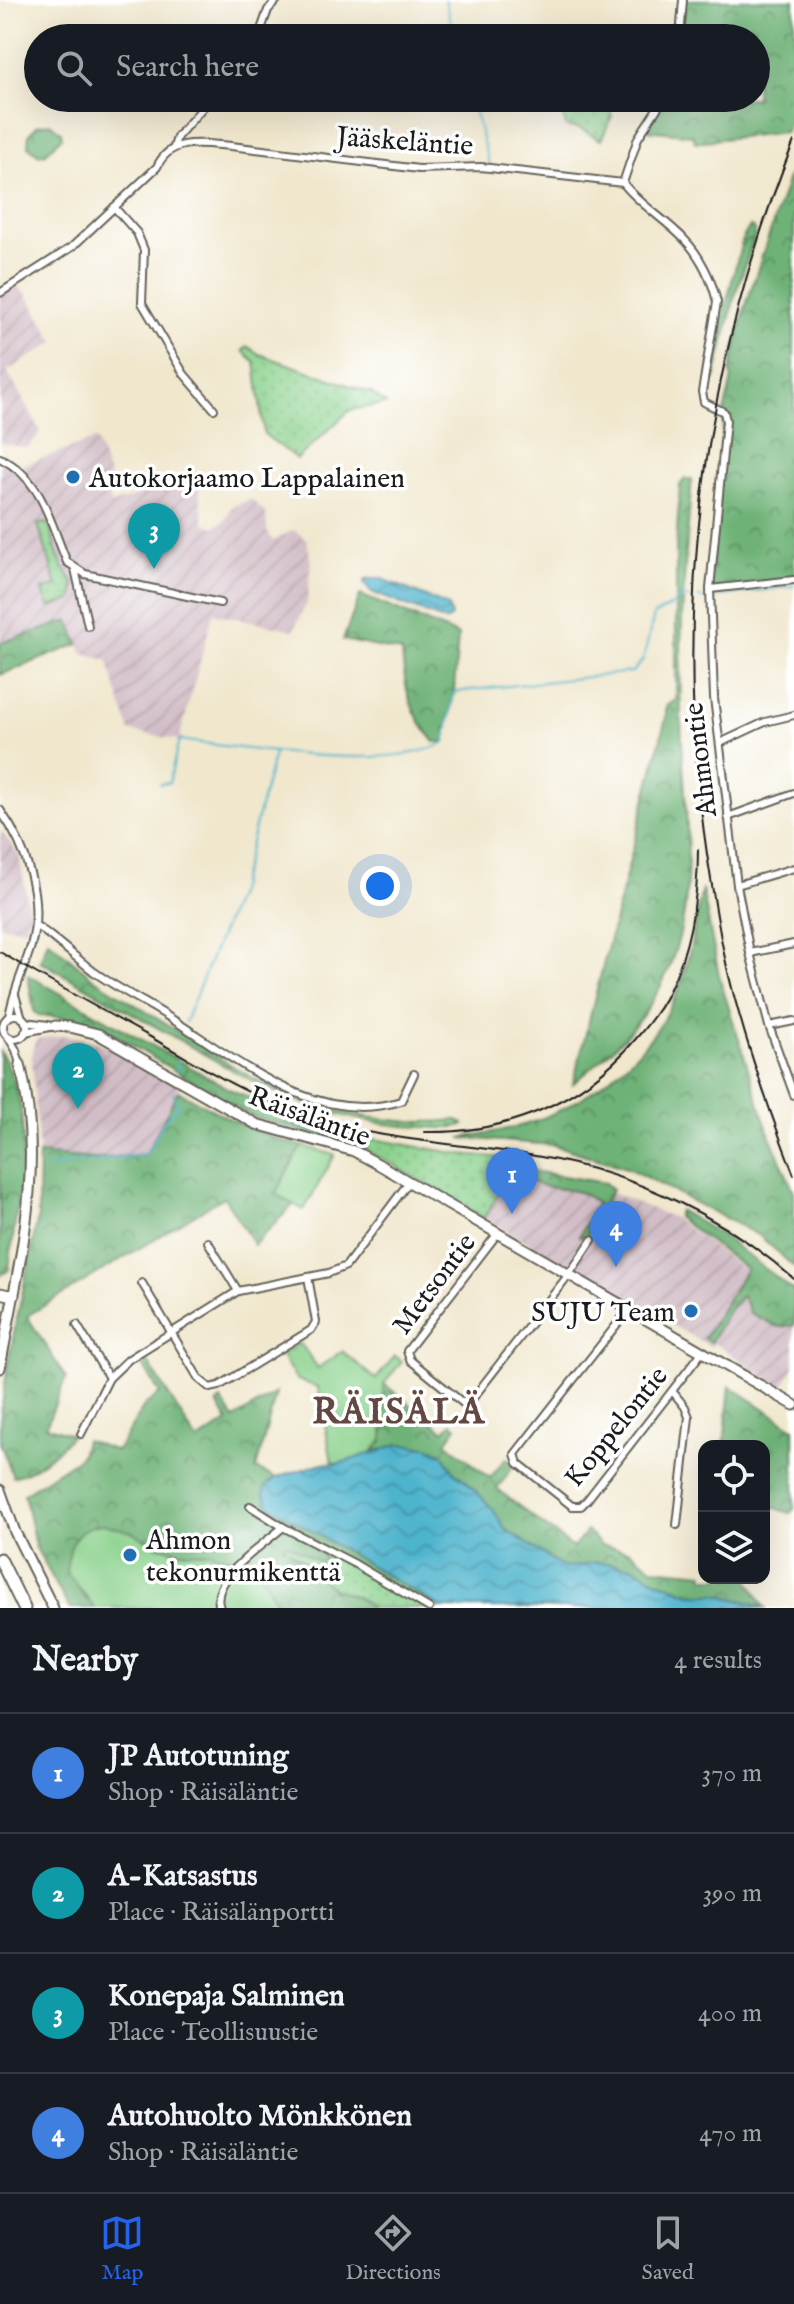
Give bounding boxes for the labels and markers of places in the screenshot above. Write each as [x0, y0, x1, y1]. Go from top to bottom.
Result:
place label: Autokorjaamo Lappalainen [88, 462, 405, 497]
marker: Autokorjaamo Lappalainen [64, 468, 82, 486]
pin: 3 [128, 503, 180, 569]
pin: 2 [52, 1043, 104, 1109]
pin: 1 [486, 1148, 538, 1214]
pin: 4 [590, 1201, 642, 1267]
place label: SUJU Team [531, 1296, 675, 1331]
marker: SUJU Team [682, 1302, 700, 1320]
place label: Ahmon tekonurmikenttä [145, 1524, 342, 1591]
marker: Ahmon tekonurmikenttä [121, 1546, 139, 1564]

